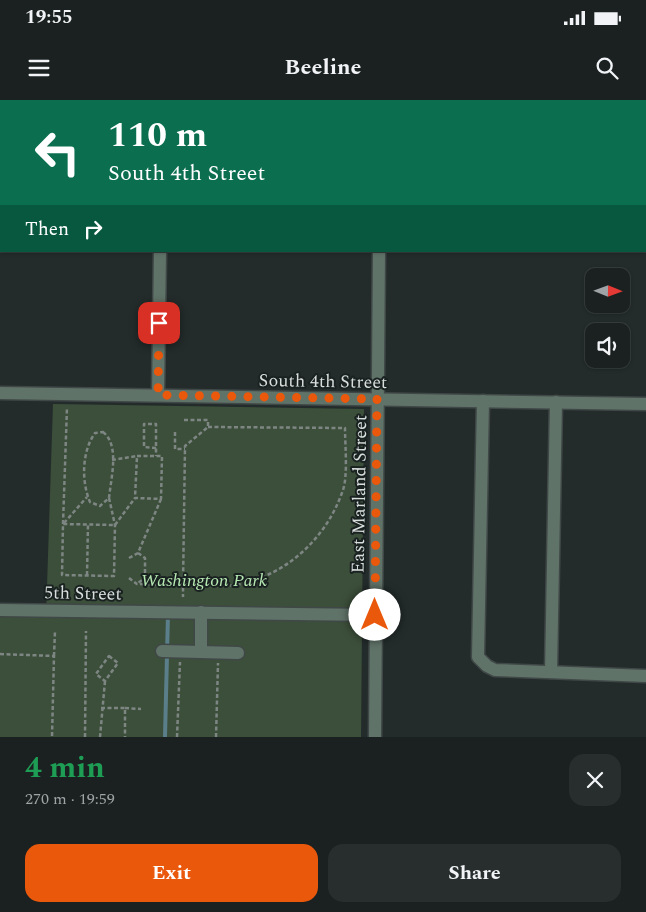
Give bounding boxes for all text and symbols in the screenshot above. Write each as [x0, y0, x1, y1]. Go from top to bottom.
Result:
text: 19:55 [25, 3, 73, 32]
text: Beeline [285, 51, 361, 84]
icon: menu [25, 54, 53, 82]
icon: search [593, 54, 621, 82]
text: 110 m [108, 109, 207, 162]
icon: left [25, 120, 90, 185]
text: South 4th Street [108, 157, 265, 190]
text: Then [25, 215, 69, 244]
icon: right [79, 215, 107, 243]
north arrow [585, 268, 630, 312]
map controls [585, 268, 630, 368]
pin [138, 302, 180, 344]
icon: arrive [145, 309, 173, 337]
button: sound [585, 323, 630, 368]
street label: South 4th Street [258, 367, 388, 396]
street label: East Marland Street [345, 414, 374, 574]
park label: Washington Park [141, 567, 268, 594]
street label: 5th Street [44, 579, 122, 608]
position arrow [348, 588, 400, 640]
text: 4 min [25, 745, 105, 791]
button: close [569, 754, 621, 806]
text: 270 m · 19:59 [25, 787, 115, 811]
button: Exit [25, 844, 318, 902]
button: Share [328, 844, 621, 902]

